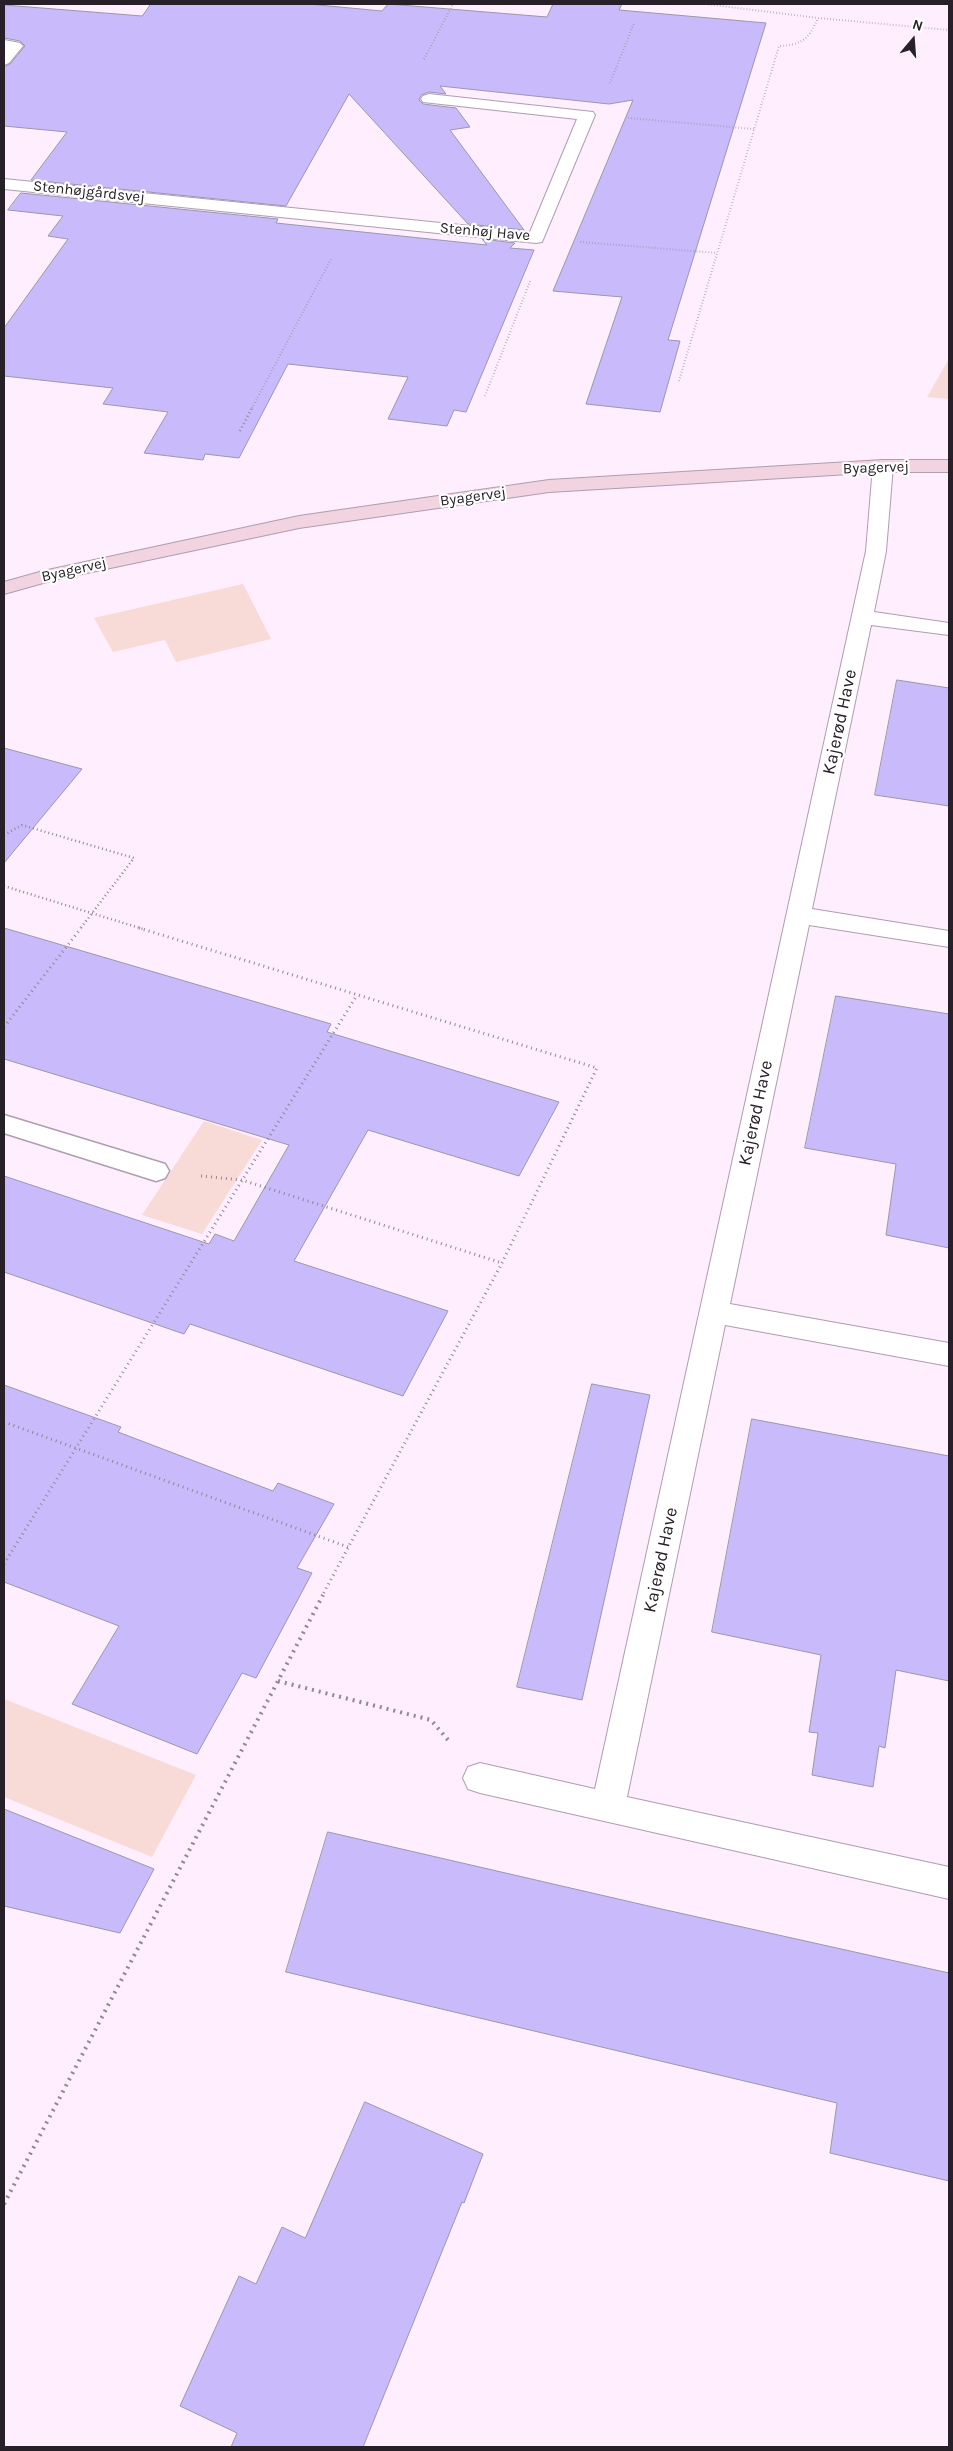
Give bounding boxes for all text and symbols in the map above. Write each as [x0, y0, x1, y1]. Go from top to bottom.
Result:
north arrow [888, 15, 938, 65]
text: N [910, 16, 925, 35]
street label: Stenhøjgårdsvej [32, 177, 146, 207]
street label: Stenhøj Have [439, 219, 531, 245]
street label: Byagervej [843, 458, 909, 478]
street label: Byagervej [439, 483, 507, 511]
street label: Byagervej [40, 554, 108, 586]
street label: Kajerød Have [818, 667, 862, 777]
street label: Kajerød Have [734, 1058, 778, 1168]
street label: Kajerød Have [639, 1505, 683, 1615]

